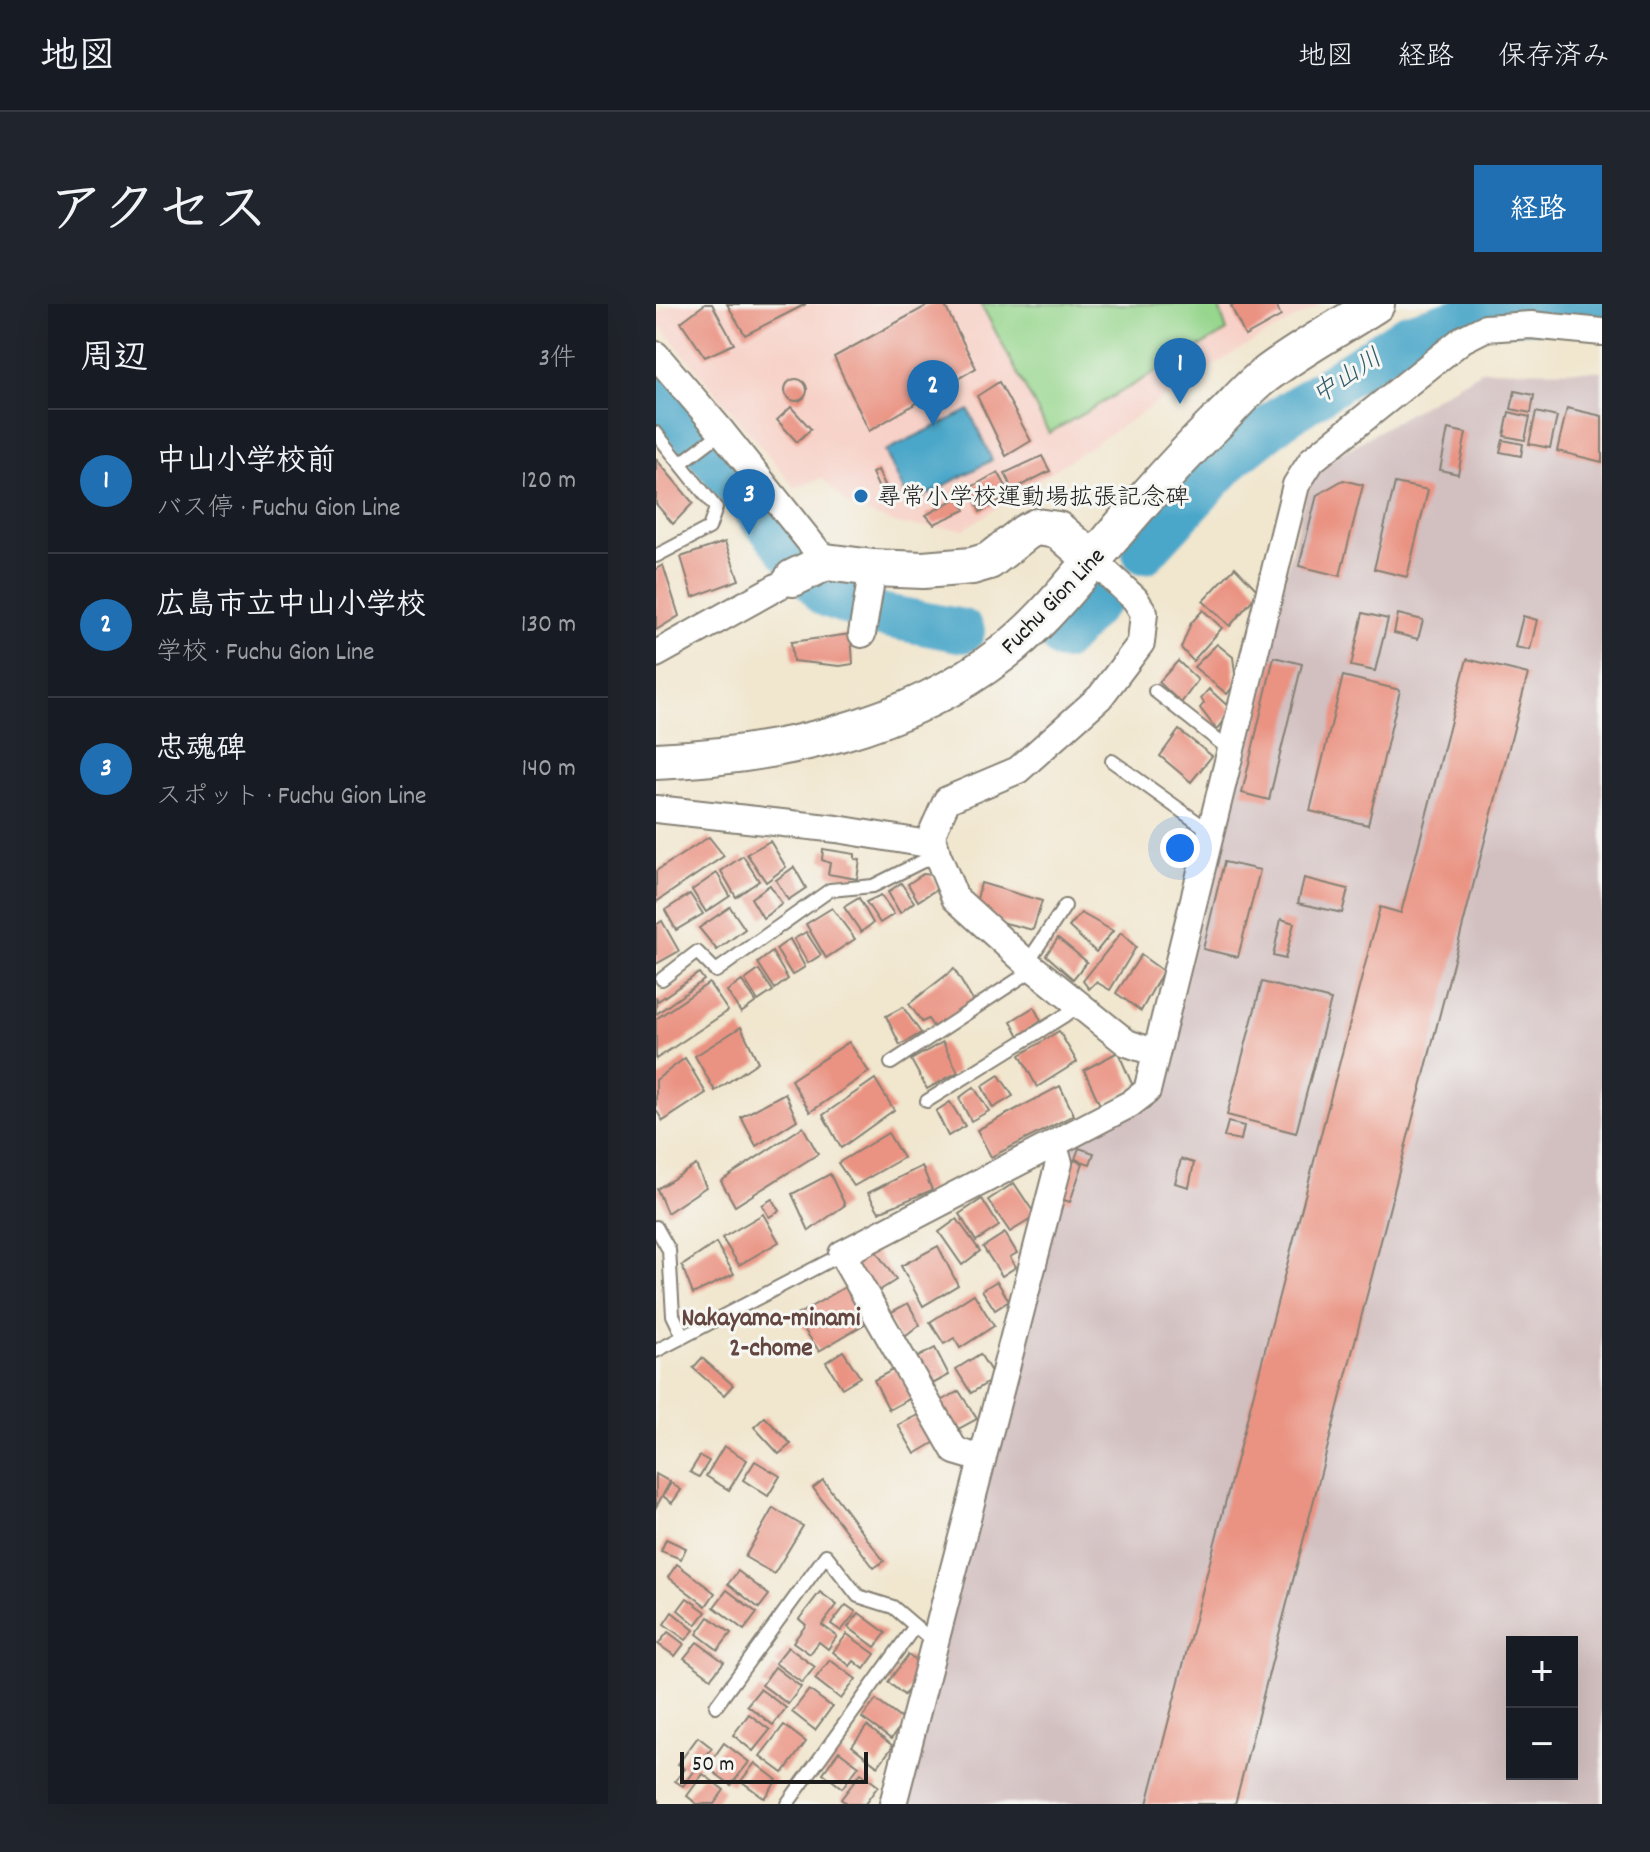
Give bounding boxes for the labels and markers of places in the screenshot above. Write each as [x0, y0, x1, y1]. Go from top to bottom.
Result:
pin: 1 [1154, 338, 1206, 404]
pin: 2 [907, 360, 959, 426]
pin: 3 [723, 469, 775, 535]
place label: 尋常小学校運動場拡張記念碑 [877, 482, 1189, 516]
marker: 尋常小学校運動場拡張記念碑 [852, 487, 870, 505]

